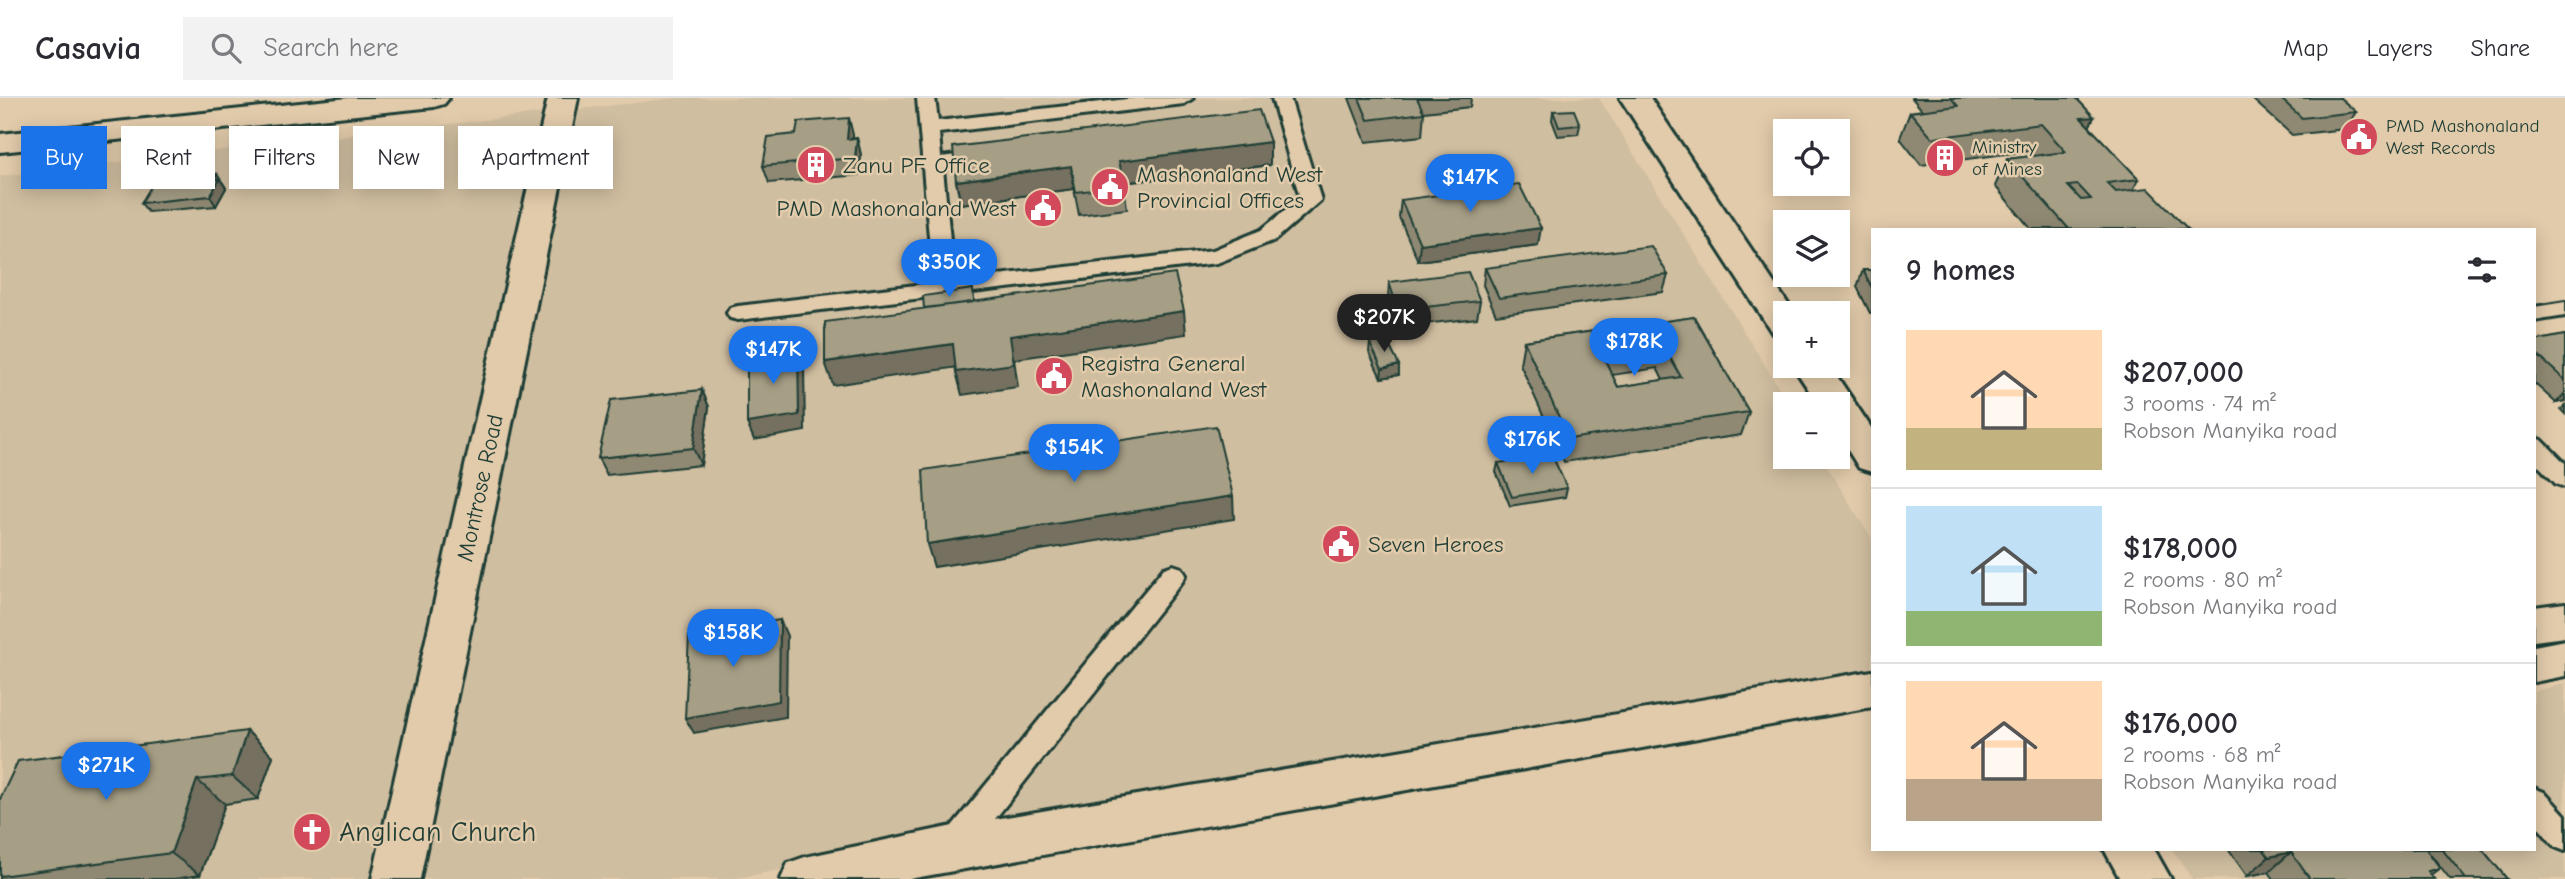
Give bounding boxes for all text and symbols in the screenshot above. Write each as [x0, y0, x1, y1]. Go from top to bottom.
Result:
search box [183, 17, 673, 80]
text: Casavia [35, 29, 141, 67]
icon: search [207, 29, 245, 67]
text: Search here [263, 33, 399, 63]
text: Map [2283, 34, 2329, 62]
text: Layers [2367, 34, 2432, 62]
text: Share [2470, 34, 2530, 62]
place label: PMD Mashonaland West Records [2386, 115, 2540, 159]
public building icon: PMD Mashonaland West Records [2338, 116, 2380, 158]
map controls [1773, 119, 1850, 469]
button: locate [1773, 119, 1850, 196]
chip: Buy [21, 126, 107, 189]
chip: Rent [121, 126, 215, 189]
chip: Filters [229, 126, 339, 189]
chip: New [353, 126, 444, 189]
chip: Apartment [458, 126, 613, 189]
place label: Ministry of Mines [1972, 136, 2042, 180]
building icon: Ministry of Mines [1924, 137, 1966, 179]
building icon: Zanu PF Office [795, 144, 837, 186]
place label: Zanu PF Office [843, 152, 990, 179]
pin: $147K [1421, 155, 1519, 214]
place label: Mashonaland West Provincial Offices [1137, 161, 1324, 214]
text: $147K [1442, 163, 1498, 190]
public building icon: Mashonaland West Provincial Offices [1089, 166, 1131, 208]
public building icon: PMD Mashonaland West [1022, 187, 1064, 229]
place label: PMD Mashonaland West [776, 195, 1017, 222]
button: layers [1773, 210, 1850, 287]
pin: $350K [900, 240, 998, 299]
text: $350K [917, 248, 981, 275]
icon: filters [2463, 251, 2501, 289]
text: 9 homes [1906, 253, 2015, 288]
pin: $207K [1335, 294, 1433, 354]
button: + [1773, 301, 1850, 378]
text: $207K [1353, 303, 1415, 330]
pin: $178K [1585, 318, 1683, 378]
pin: $147K [724, 327, 822, 386]
text: $178K [1605, 327, 1663, 354]
text: $147K [745, 335, 801, 362]
place label: Registra General Mashonaland West [1081, 350, 1268, 403]
public building icon: Registra General Mashonaland West [1033, 355, 1075, 397]
text: $207,000 [2123, 355, 2244, 390]
icon: home [1962, 358, 2046, 442]
text: 3 rooms · 74 m² [2123, 390, 2276, 417]
button: − [1773, 392, 1850, 469]
street label: Montrose Road [451, 412, 509, 564]
pin: $176K [1483, 416, 1581, 476]
text: Robson Manyika road [2123, 417, 2337, 444]
pin: $154K [1025, 424, 1123, 484]
text: $176K [1503, 425, 1561, 452]
text: $154K [1045, 433, 1103, 460]
public building icon: Seven Heroes [1320, 523, 1362, 565]
place label: Seven Heroes [1368, 531, 1503, 558]
text: $178,000 [2123, 531, 2238, 566]
icon: home [1962, 534, 2046, 618]
text: 2 rooms · 80 m² [2123, 566, 2282, 593]
text: Robson Manyika road [2123, 593, 2337, 620]
pin: $158K [684, 610, 782, 669]
text: $158K [703, 618, 763, 645]
text: $176,000 [2123, 706, 2238, 741]
icon: home [1962, 709, 2046, 793]
text: 2 rooms · 68 m² [2123, 741, 2281, 768]
pin: $271K [57, 742, 155, 802]
text: $271K [77, 751, 135, 778]
text: Robson Manyika road [2123, 768, 2337, 795]
church icon: Anglican Church [291, 811, 333, 853]
place label: Anglican Church [339, 816, 536, 848]

